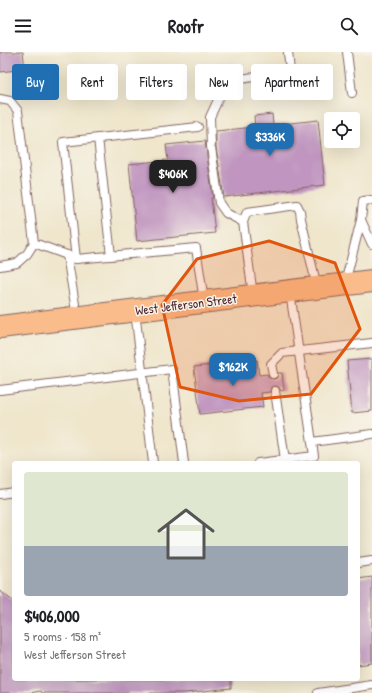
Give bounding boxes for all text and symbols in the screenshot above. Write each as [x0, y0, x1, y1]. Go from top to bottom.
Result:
text: Roofr [168, 14, 204, 39]
icon: menu [12, 15, 34, 37]
icon: search [338, 15, 360, 37]
chip: Buy [12, 64, 59, 100]
chip: Rent [67, 64, 118, 100]
chip: Filters [126, 64, 187, 100]
chip: New [195, 64, 243, 100]
chip: Apartment [251, 64, 333, 100]
map controls [324, 112, 360, 148]
button: locate [324, 112, 360, 148]
pin: $336K [242, 123, 298, 157]
text: $336K [255, 127, 285, 145]
pin: $406K [145, 160, 201, 194]
text: $406K [158, 164, 188, 182]
street label: West Jefferson Street [134, 289, 238, 319]
pin: $162K [205, 353, 261, 387]
text: $162K [218, 357, 248, 375]
icon: home [150, 498, 222, 570]
text: $406,000 [24, 604, 80, 627]
text: 5 rooms · 158 m² [24, 627, 101, 645]
text: West Jefferson Street [24, 645, 126, 663]

